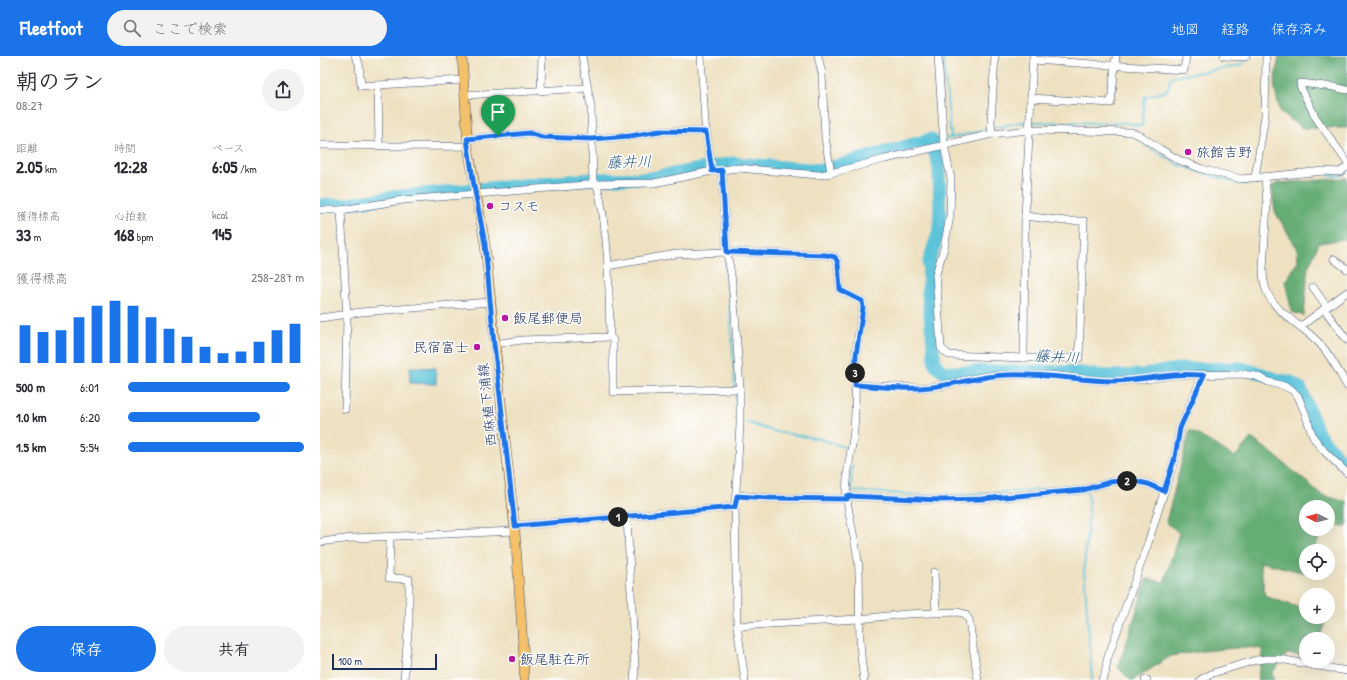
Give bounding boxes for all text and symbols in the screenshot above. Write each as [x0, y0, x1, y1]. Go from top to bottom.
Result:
search box [107, 10, 387, 46]
text: Fleetfoot [20, 15, 83, 41]
icon: search [121, 17, 143, 39]
text: ここで検索 [153, 18, 228, 39]
text: 地図 [1171, 19, 1199, 38]
text: 経路 [1221, 19, 1249, 38]
text: 保存済み [1271, 19, 1327, 38]
text: 朝のラン [16, 66, 104, 96]
button: share [262, 69, 304, 111]
pin [481, 95, 515, 136]
text: 08:27 [16, 96, 43, 114]
icon: arrive [487, 101, 509, 123]
text: 距離 [16, 141, 38, 155]
text: 時間 [114, 141, 136, 155]
text: ペース [212, 141, 244, 155]
place label: 旅館吉野 [1196, 142, 1252, 161]
marker: 旅館吉野 [1183, 147, 1193, 157]
water label: 藤井川 [606, 150, 652, 173]
text: 2.05 [16, 155, 42, 178]
text: 12:28 [114, 155, 147, 178]
text: 6:05 [212, 155, 238, 178]
text: km [42, 162, 57, 176]
text: /km [238, 162, 257, 176]
place label: コスモ [498, 196, 539, 215]
marker: コスモ [485, 201, 495, 211]
text: kcal [212, 208, 228, 222]
text: 獲得標高 [16, 209, 60, 223]
text: 心拍数 [114, 209, 147, 223]
text: 145 [212, 222, 232, 245]
text: 33 [16, 223, 31, 246]
text: 168 [114, 223, 134, 246]
text: m [31, 230, 41, 244]
text: bpm [134, 230, 154, 244]
text: 258–287 m [251, 268, 304, 286]
text: 獲得標高 [16, 269, 68, 287]
place label: 飯尾郵便局 [513, 308, 583, 327]
marker: 飯尾郵便局 [500, 313, 510, 323]
place label: 民宿富士 [413, 337, 469, 356]
marker: 民宿富士 [472, 342, 482, 352]
water label: 藤井川 [1034, 345, 1080, 368]
street label: 西麻植下浦線 [473, 362, 500, 448]
pin: 3 [845, 363, 865, 383]
text: 3 [853, 366, 857, 380]
text: 500 m [16, 378, 45, 396]
text: 6:01 [80, 378, 99, 396]
text: 1.0 km [16, 408, 47, 426]
text: 6:20 [80, 408, 100, 426]
text: 1.5 km [16, 438, 46, 456]
text: 5:54 [80, 438, 99, 456]
pin: 2 [1117, 471, 1137, 491]
text: 2 [1124, 474, 1130, 488]
north arrow [1299, 500, 1335, 536]
map controls [1299, 500, 1335, 668]
pin: 1 [608, 507, 628, 527]
text: 1 [616, 510, 620, 524]
button: locate [1299, 544, 1335, 580]
button: + [1299, 588, 1335, 624]
button: 保存 [16, 626, 156, 672]
button: 共有 [164, 626, 304, 672]
button: − [1299, 632, 1335, 668]
place label: 飯尾駐在所 [520, 649, 590, 668]
scale bar [332, 652, 437, 671]
text: 100 m [338, 654, 362, 668]
marker: 飯尾駐在所 [507, 654, 517, 664]

